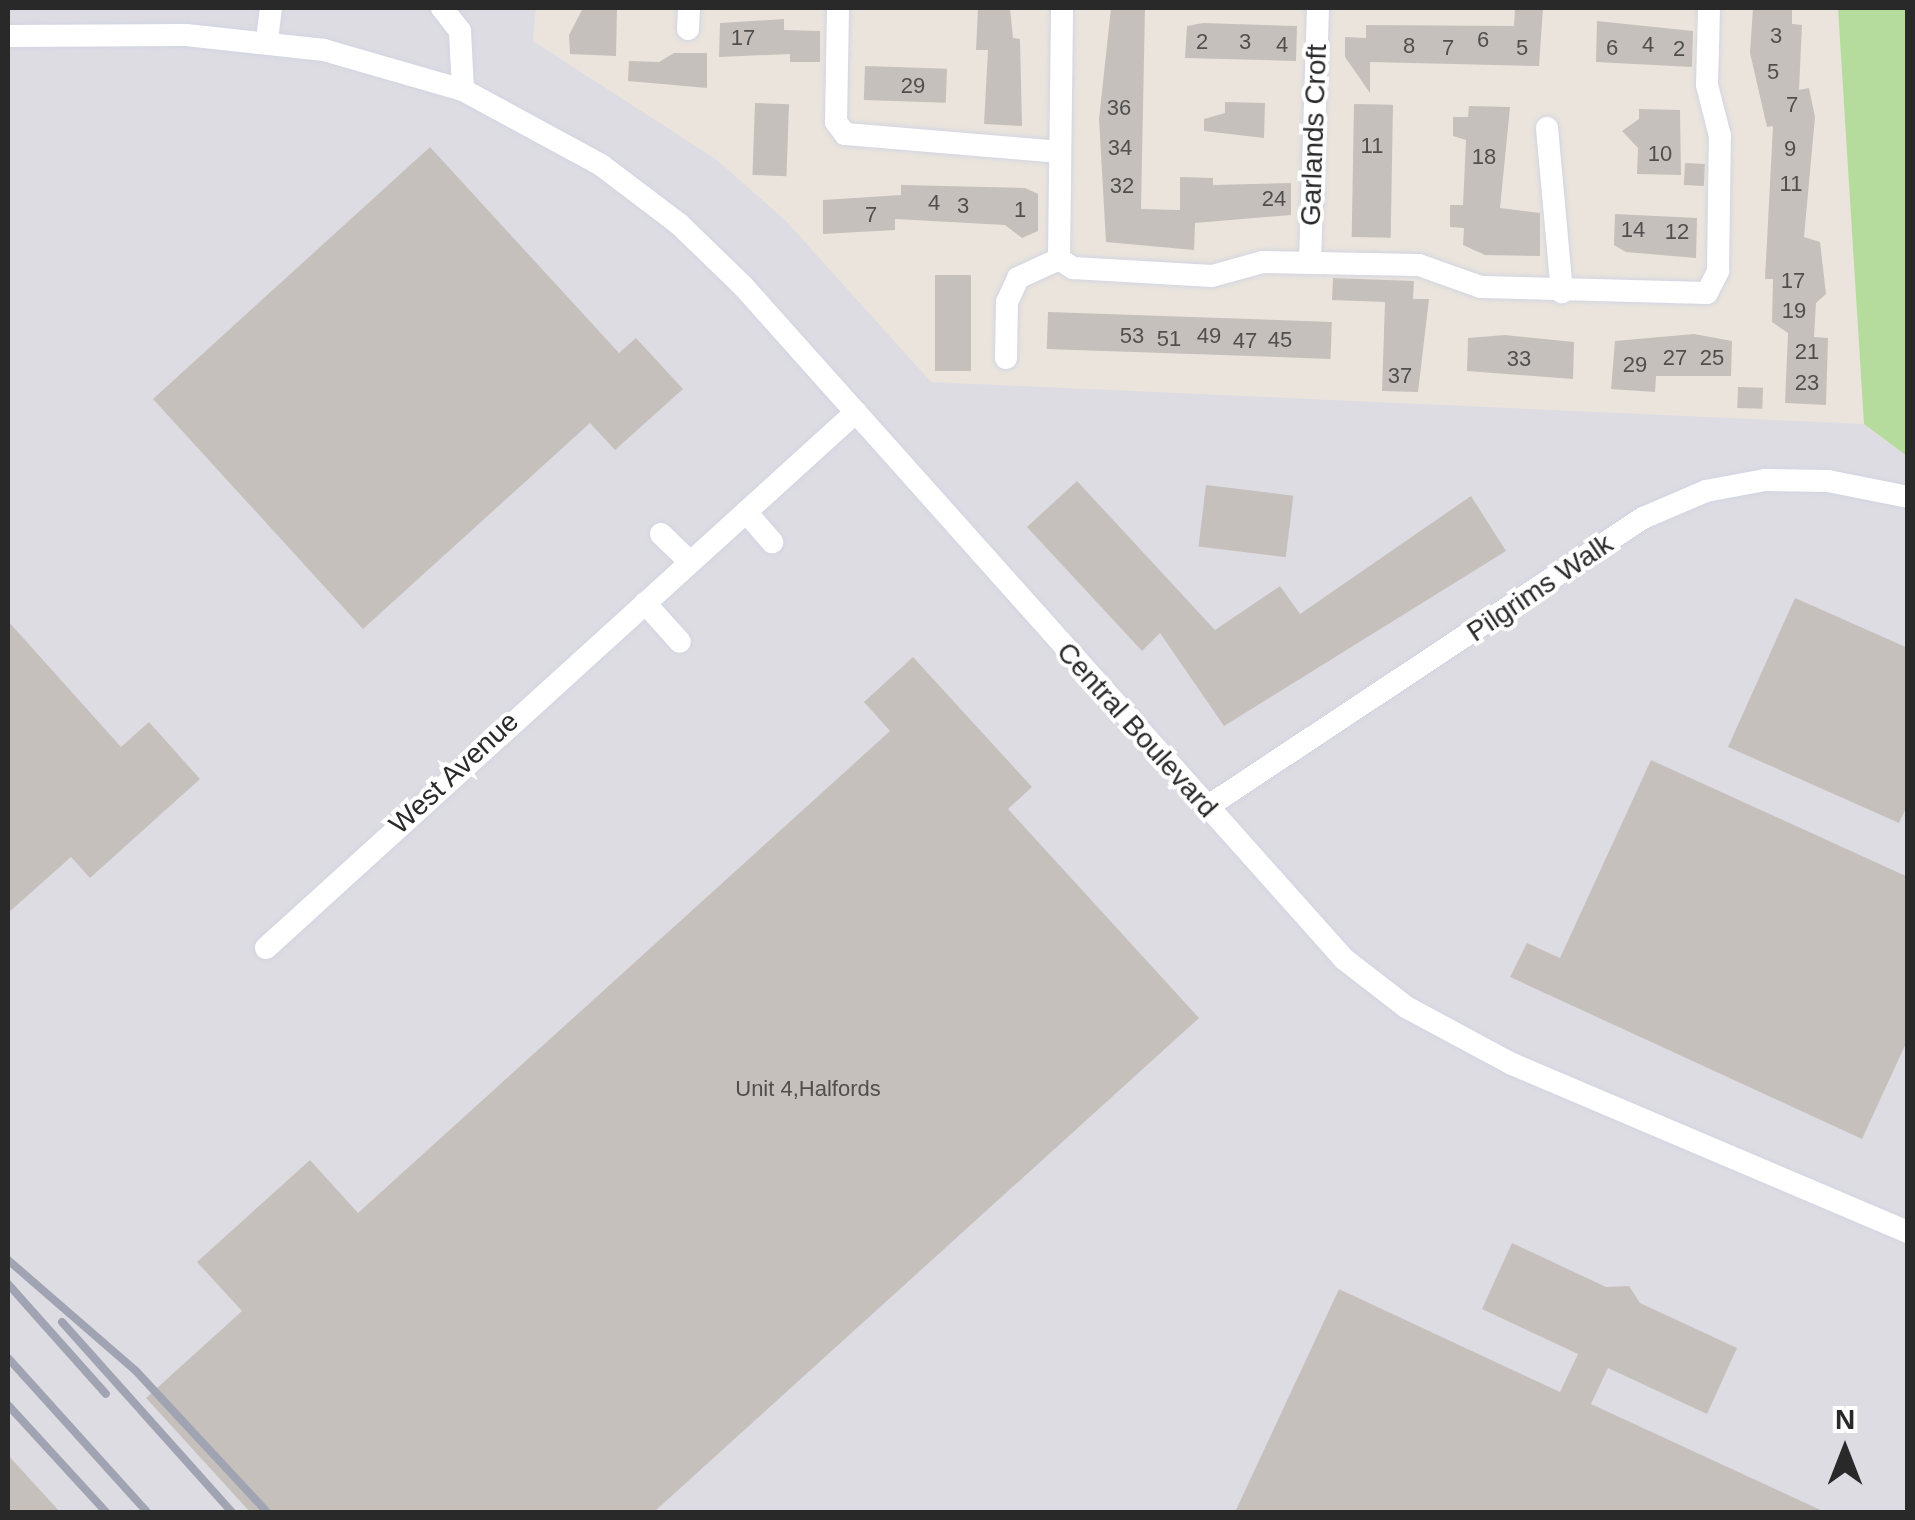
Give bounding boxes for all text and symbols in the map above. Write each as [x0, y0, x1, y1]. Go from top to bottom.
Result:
house number: 3 [1770, 23, 1782, 49]
house number: 17 [731, 25, 755, 51]
house number: 6 [1477, 27, 1489, 53]
house number: 2 [1196, 29, 1208, 55]
house number: 3 [1239, 29, 1251, 55]
house number: 4 [1276, 32, 1288, 58]
house number: 4 [1642, 32, 1654, 58]
house number: 8 [1403, 33, 1415, 59]
house number: 7 [1442, 35, 1454, 61]
house number: 5 [1516, 35, 1528, 61]
house number: 6 [1606, 35, 1618, 61]
house number: 2 [1673, 36, 1685, 62]
street label: Garlands Croft [1294, 43, 1334, 227]
house number: 5 [1767, 59, 1779, 85]
house number: 29 [901, 73, 925, 99]
house number: 7 [1786, 92, 1798, 118]
house number: 36 [1107, 95, 1131, 121]
house number: 11 [1361, 133, 1383, 159]
house number: 34 [1108, 135, 1132, 161]
house number: 9 [1784, 136, 1796, 162]
house number: 10 [1648, 141, 1672, 167]
house number: 18 [1472, 144, 1496, 170]
house number: 11 [1780, 171, 1802, 197]
house number: 32 [1110, 173, 1134, 199]
house number: 24 [1262, 186, 1286, 212]
house number: 4 [928, 190, 940, 216]
house number: 3 [957, 193, 969, 219]
house number: 1 [1014, 197, 1026, 223]
house number: 7 [865, 202, 877, 228]
house number: 14 [1621, 217, 1645, 243]
house number: 12 [1665, 219, 1689, 245]
house number: 17 [1781, 268, 1805, 294]
house number: 19 [1782, 298, 1806, 324]
house number: 53 [1120, 323, 1144, 349]
house number: 49 [1197, 323, 1221, 349]
house number: 51 [1157, 326, 1181, 352]
house number: 45 [1268, 327, 1292, 353]
house number: 47 [1233, 328, 1257, 354]
house number: 21 [1795, 339, 1819, 365]
house number: 27 [1663, 345, 1687, 371]
house number: 25 [1700, 345, 1724, 371]
house number: 33 [1507, 346, 1531, 372]
house number: 29 [1623, 352, 1647, 378]
house number: 37 [1388, 363, 1412, 389]
house number: 23 [1795, 370, 1819, 396]
street label: Pilgrims Walk [1461, 527, 1619, 649]
street label: Central Boulevard [1050, 635, 1224, 825]
street label: West Avenue [382, 704, 526, 842]
house number: Unit 4,Halfords [735, 1076, 881, 1102]
north arrow [1795, 1400, 1895, 1500]
text: N [1835, 1404, 1855, 1435]

